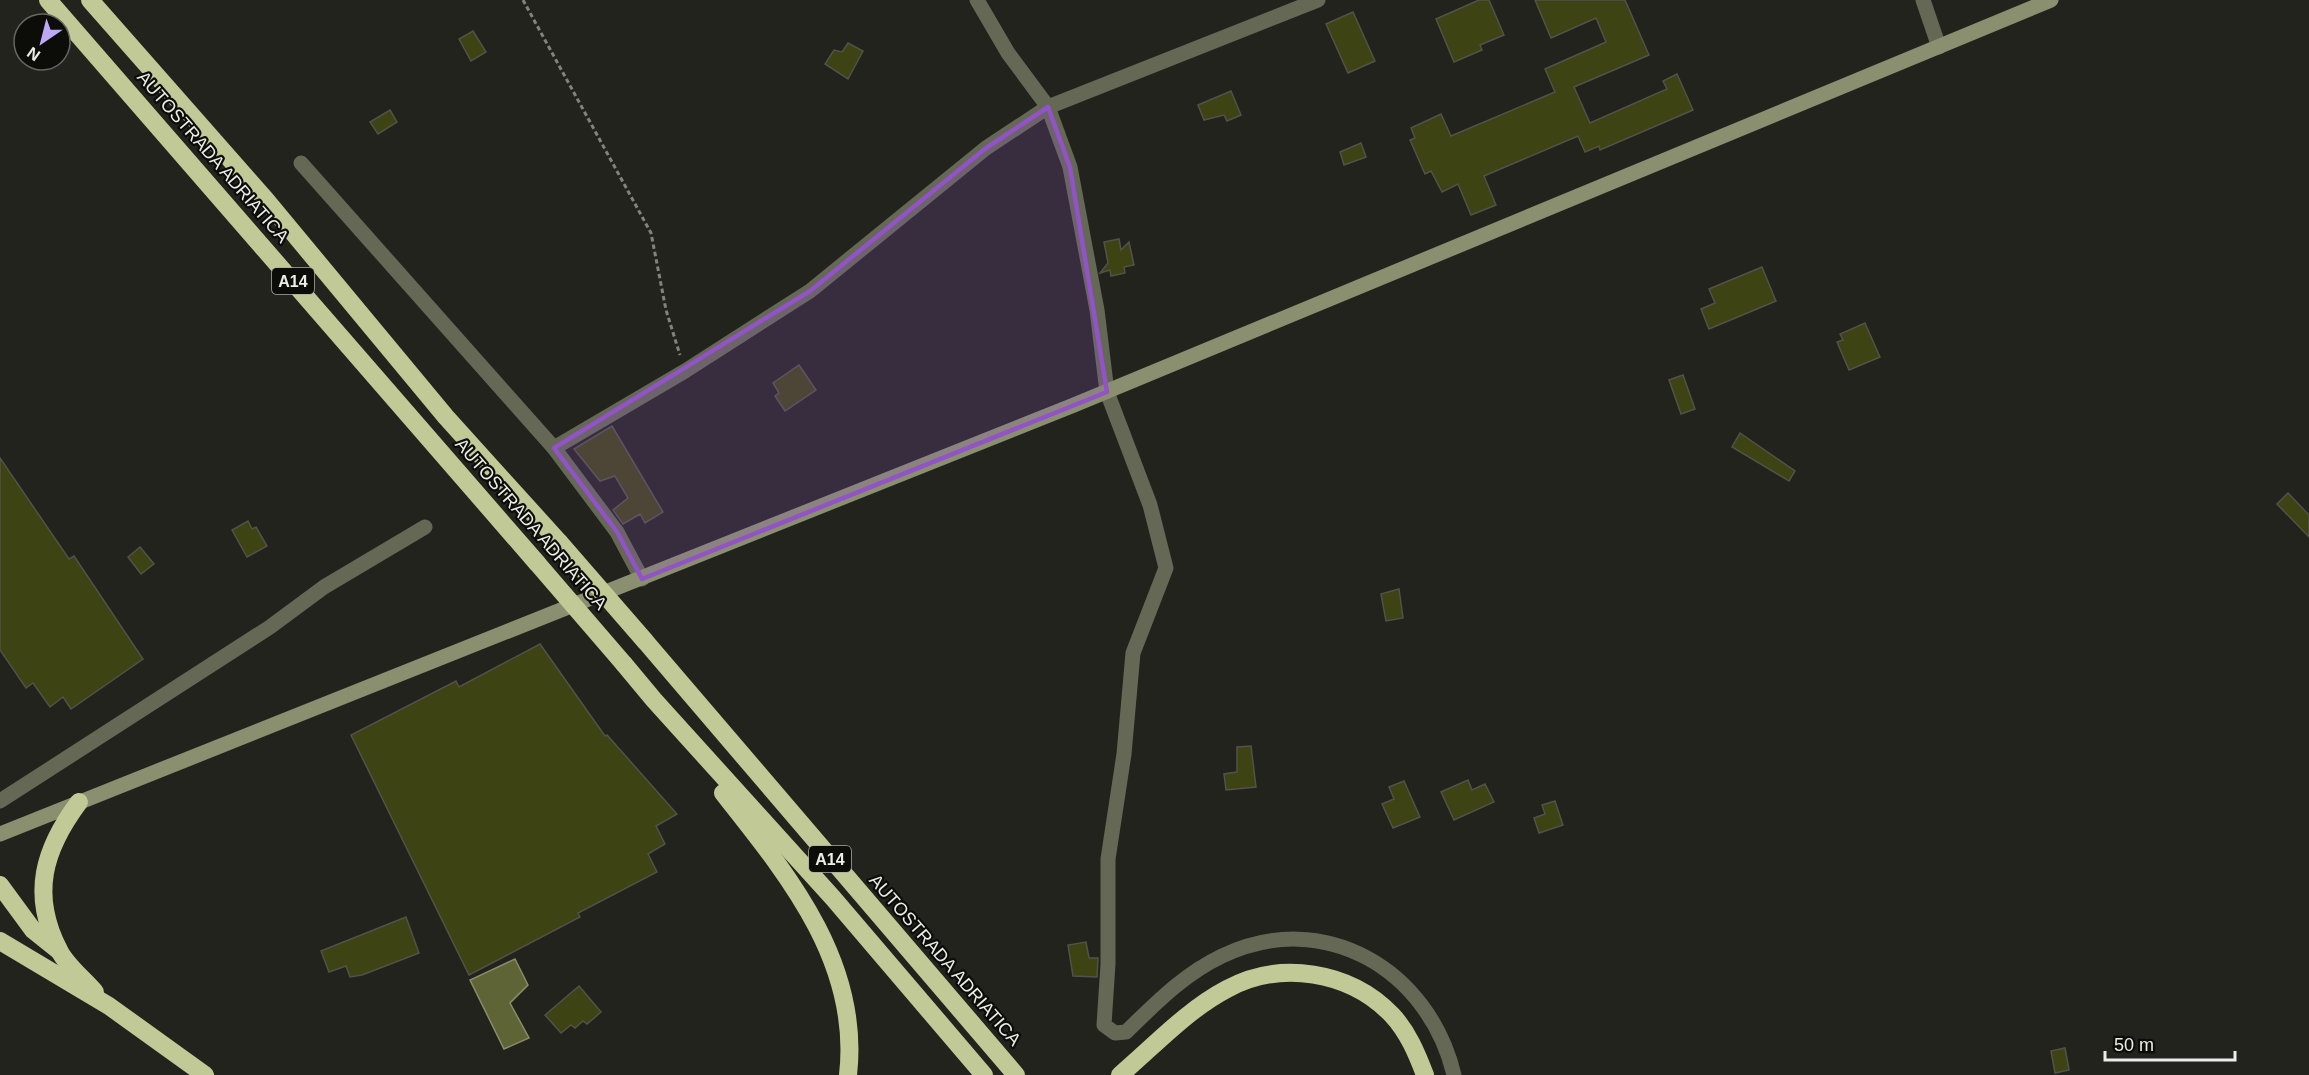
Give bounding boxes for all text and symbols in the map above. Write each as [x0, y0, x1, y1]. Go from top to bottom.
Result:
north arrow [12, 12, 72, 72]
text: N [24, 44, 43, 64]
street label: AUTOSTRADA ADRIATICA [133, 67, 293, 247]
road number: A14 [272, 268, 314, 294]
street label: AUTOSTRADA ADRIATICA [451, 434, 611, 614]
road number: A14 [809, 846, 851, 872]
street label: AUTOSTRADA ADRIATICA [865, 870, 1025, 1050]
scale bar [2105, 1024, 2236, 1062]
text: 50 m [2114, 1035, 2154, 1055]

